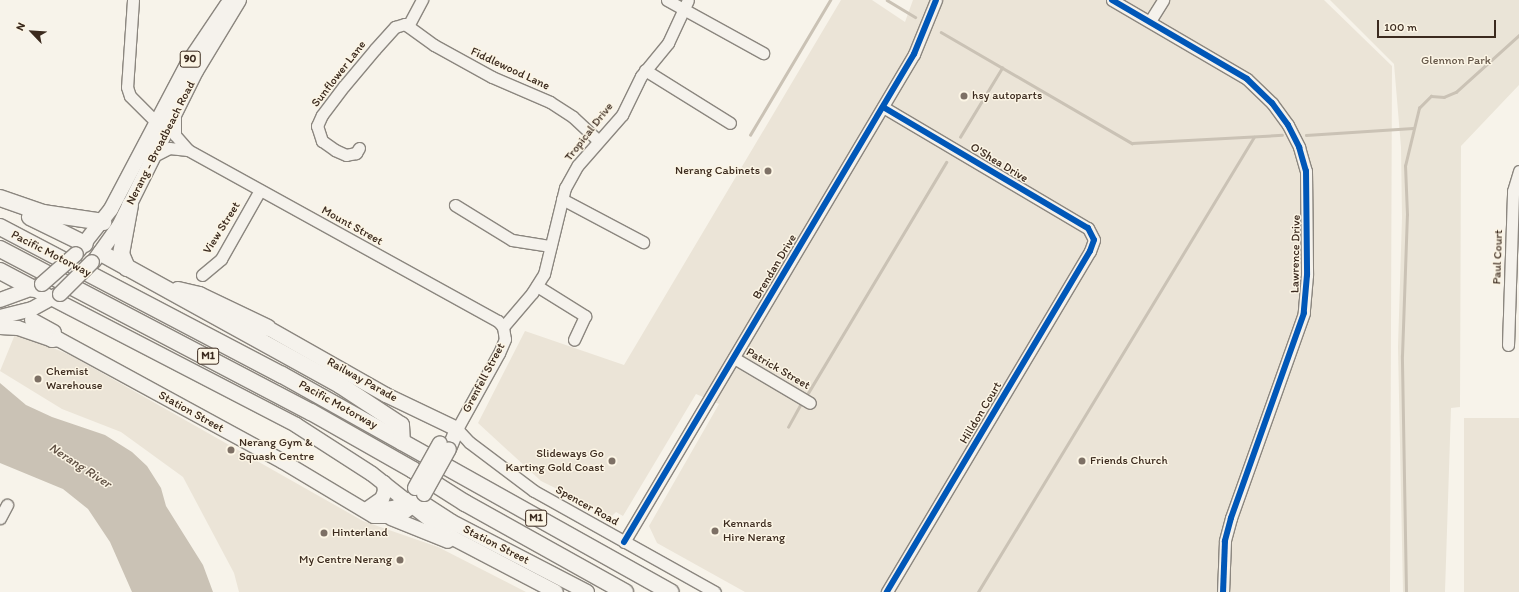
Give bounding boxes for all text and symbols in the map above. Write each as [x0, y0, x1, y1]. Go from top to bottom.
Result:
north arrow [12, 12, 52, 52]
scale bar [1379, 12, 1498, 38]
text: 100 m [1384, 20, 1417, 34]
text: N [13, 21, 28, 33]
street label: Sunflower Lane [309, 38, 369, 110]
street label: Fiddlewood Lane [468, 44, 552, 94]
road number: 90 [179, 50, 201, 68]
park label: Glennon Park [1421, 54, 1491, 68]
street label: Nerang - Broadbeach Road [124, 79, 198, 207]
place label: hsy autoparts [972, 89, 1042, 103]
marker: hsy autoparts [959, 91, 969, 101]
street label: Tropical Drive [562, 100, 616, 164]
street label: O'Shea Drive [967, 140, 1031, 186]
place label: Nerang Cabinets [675, 164, 760, 178]
marker: Nerang Cabinets [763, 166, 773, 176]
street label: View Street [200, 199, 244, 257]
street label: Mount Street [319, 203, 385, 249]
street label: Lawrence Drive [1288, 215, 1304, 293]
street label: Pacific Motorway [9, 228, 93, 280]
street label: Paul Court [1490, 229, 1506, 285]
street label: Brendan Drive [750, 232, 800, 302]
street label: Grenfell Street [460, 341, 508, 415]
street label: Patrick Street [744, 345, 812, 393]
road number: M1 [197, 347, 219, 365]
street label: Railway Parade [324, 355, 400, 405]
place label: Chemist Warehouse [46, 365, 103, 393]
marker: Chemist Warehouse [33, 374, 43, 384]
street label: Pacific Motorway [296, 377, 380, 433]
street label: Hilldon Court [957, 379, 1005, 447]
street label: Station Street [156, 388, 226, 436]
place label: Nerang Gym & Squash Centre [239, 436, 314, 464]
water label: Nerang River [46, 440, 114, 492]
marker: Nerang Gym & Squash Centre [226, 445, 236, 455]
place label: Slideways Go Karting Gold Coast [506, 447, 604, 475]
place label: Friends Church [1090, 454, 1168, 468]
marker: Slideways Go Karting Gold Coast [607, 456, 617, 466]
marker: Friends Church [1077, 456, 1087, 466]
street label: Spencer Road [553, 483, 621, 529]
road number: M1 [525, 509, 547, 527]
place label: Kennards Hire Nerang [723, 517, 785, 545]
street label: Station Street [460, 522, 532, 568]
place label: Hinterland [332, 526, 388, 540]
marker: Kennards Hire Nerang [710, 526, 720, 536]
marker: Hinterland [319, 528, 329, 538]
place label: My Centre Nerang [299, 553, 392, 567]
marker: My Centre Nerang [395, 555, 405, 565]

